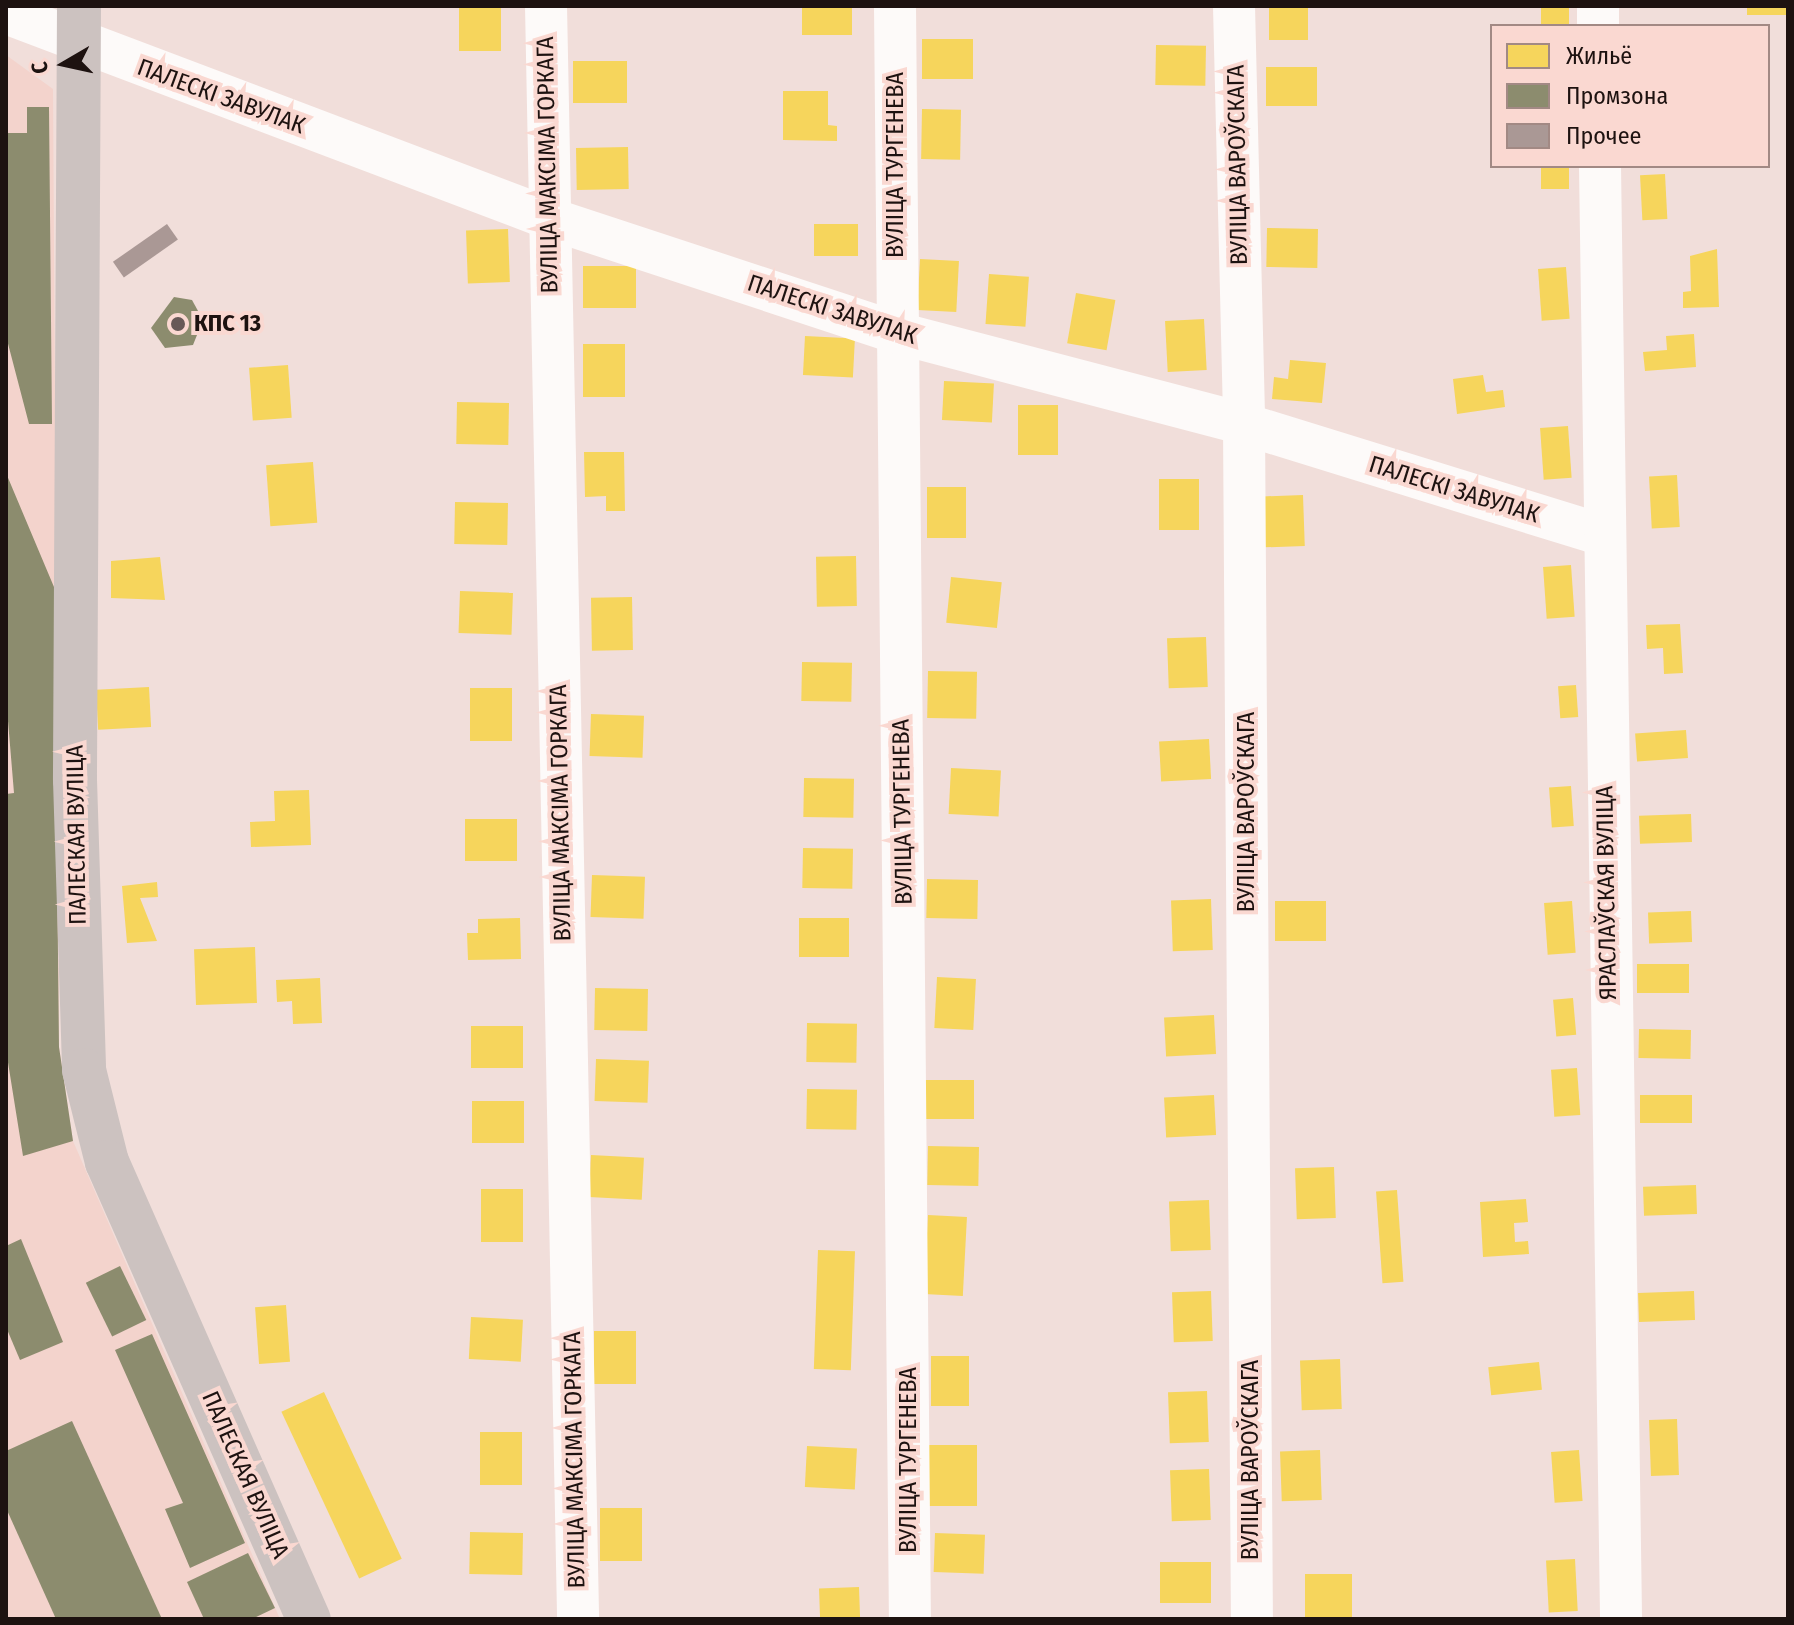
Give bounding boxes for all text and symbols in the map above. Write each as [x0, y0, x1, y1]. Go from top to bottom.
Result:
north arrow [24, 24, 104, 104]
legend [1490, 24, 1770, 168]
street label: ВУЛІЦА МАКСІМА ГОРКАГА [531, 36, 565, 294]
text: Жильё [1566, 42, 1632, 70]
street label: ПАЛЕСКІ ЗАВУЛАК [133, 53, 309, 141]
text: С [26, 60, 54, 76]
street label: ВУЛІЦА ВАРОЎСКАГА [1222, 65, 1254, 265]
street label: ВУЛІЦА ТУРГЕНЕВА [882, 72, 910, 258]
text: Промзона [1566, 82, 1668, 110]
text: Прочее [1566, 122, 1641, 150]
street label: ПАЛЕСКІ ЗАВУЛАК [744, 269, 920, 351]
place label: КПС 13 [194, 310, 261, 338]
marker: КПС 13 [169, 315, 187, 333]
street label: ПАЛЕСКІ ЗАВУЛАК [1366, 450, 1542, 530]
street label: ВУЛІЦА МАКСІМА ГОРКАГА [544, 684, 578, 942]
street label: ВУЛІЦА ВАРОЎСКАГА [1233, 712, 1261, 912]
street label: ВУЛІЦА ТУРГЕНЕВА [887, 719, 919, 905]
street label: ПАЛЕСКАЯ ВУЛІЦА [61, 745, 93, 925]
street label: ЯРАСЛАЎСКАЯ ВУЛІЦА [1591, 786, 1623, 1000]
street label: ВУЛІЦА МАКСІМА ГОРКАГА [558, 1331, 592, 1589]
street label: ВУЛІЦА ВАРОЎСКАГА [1237, 1360, 1265, 1560]
street label: ВУЛІЦА ТУРГЕНЕВА [895, 1367, 923, 1553]
street label: ПАЛЕСКАЯ ВУЛІЦА [195, 1387, 295, 1563]

